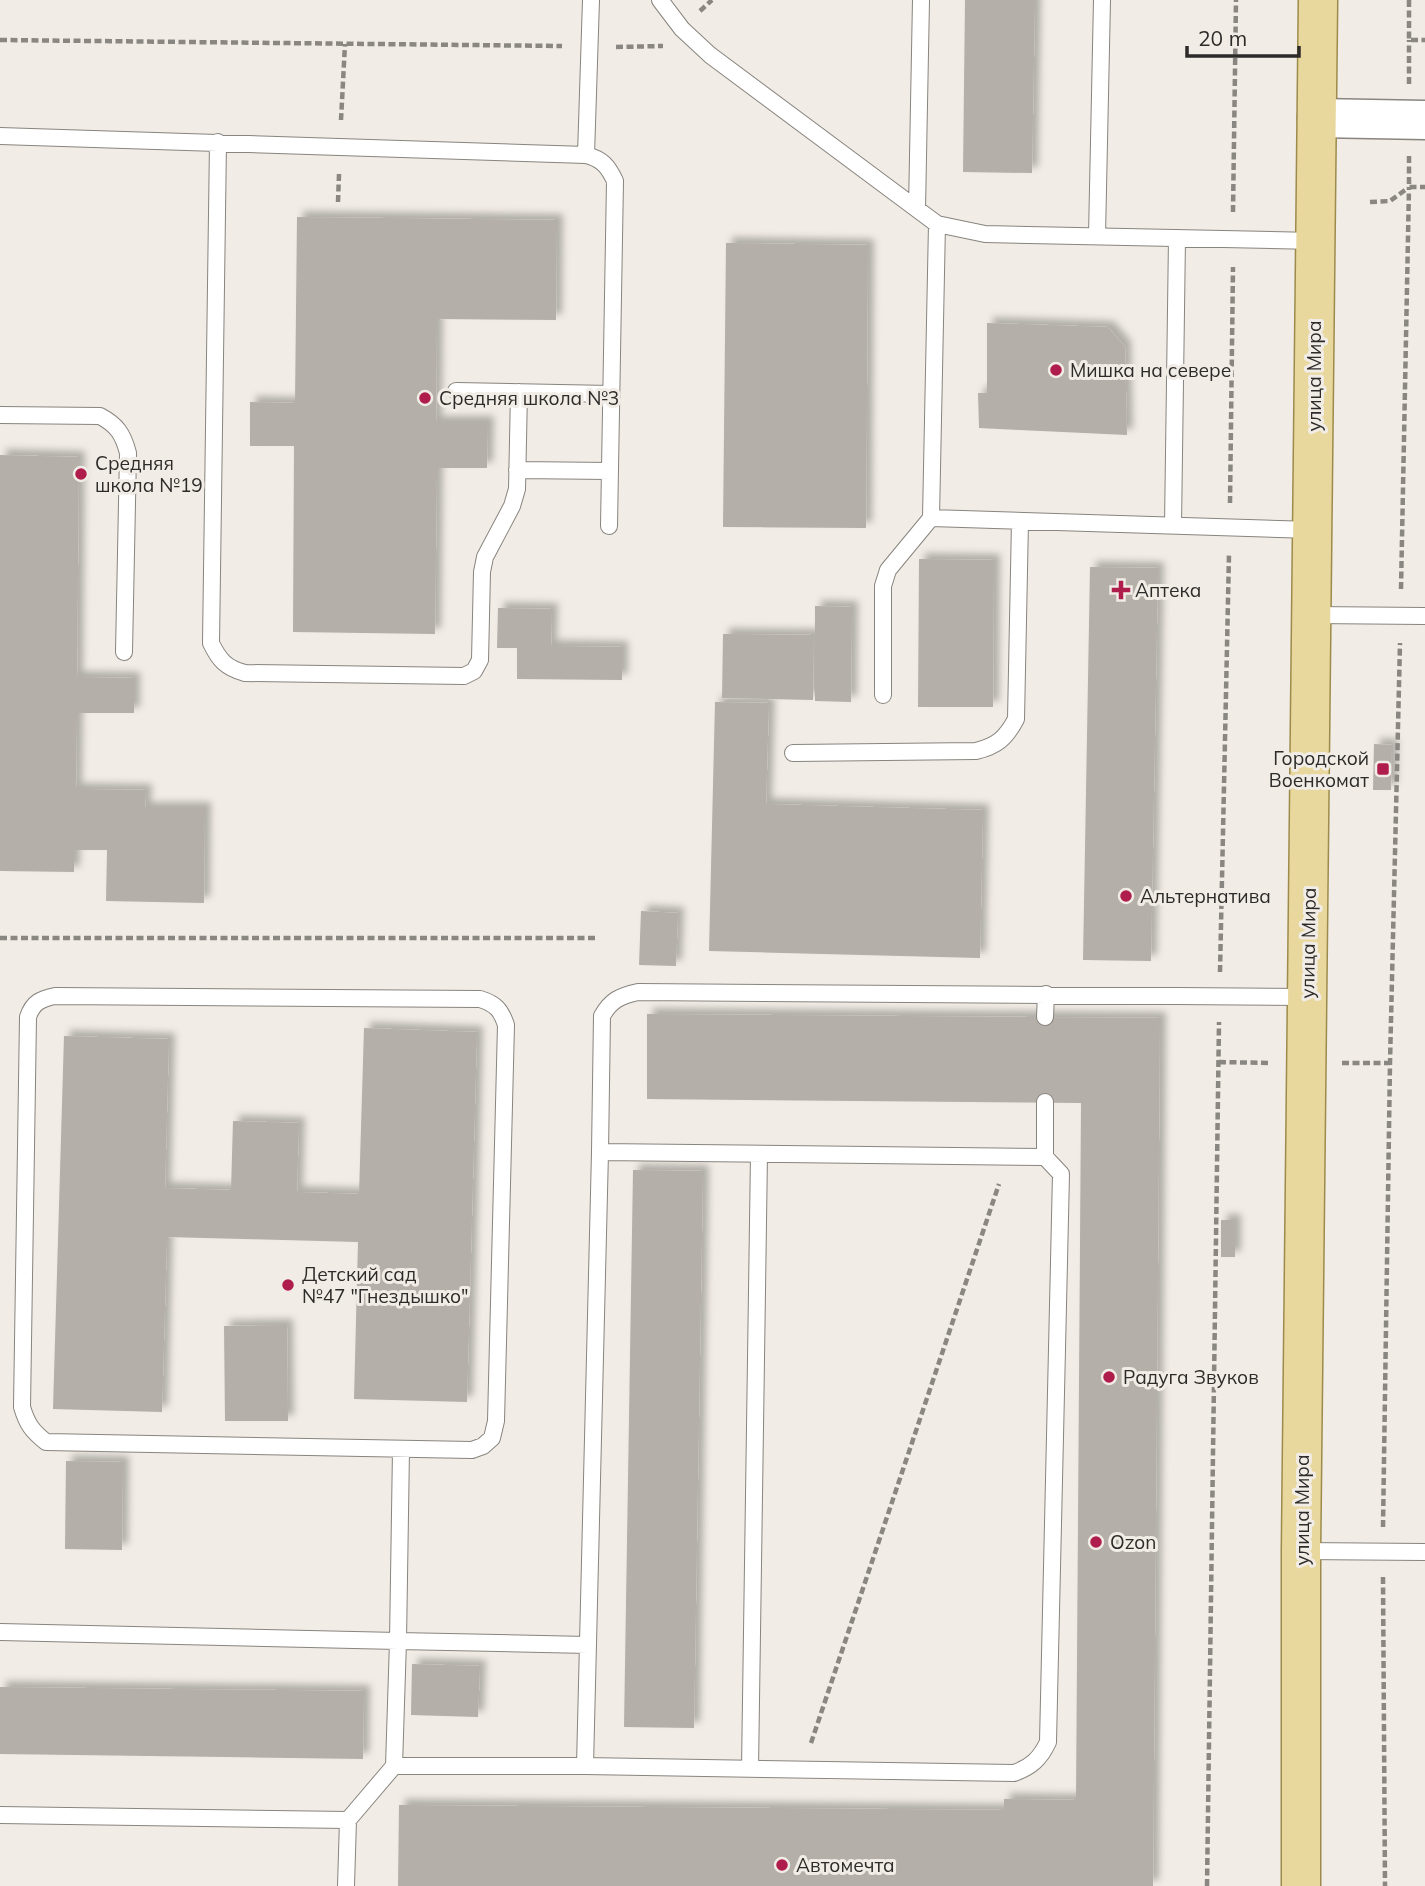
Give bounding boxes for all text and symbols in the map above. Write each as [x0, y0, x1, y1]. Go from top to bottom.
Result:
scale bar [1187, 14, 1299, 58]
text: 20 m [1198, 25, 1247, 51]
street label: улица Мира [1302, 320, 1326, 432]
place label: Мишка на севере [1070, 358, 1231, 382]
marker: Мишка на севере [1048, 362, 1064, 378]
place label: Средняя школа №3 [439, 386, 619, 410]
marker: Средняя школа №3 [417, 390, 433, 406]
place label: Средняя школа №19 [95, 451, 203, 497]
marker: Средняя школа №19 [73, 466, 89, 482]
place label: Аптека [1135, 578, 1201, 602]
marker: Аптека [1113, 582, 1129, 598]
place label: Городской Военкомат [1269, 746, 1369, 792]
marker: Городской Военкомат [1375, 761, 1391, 777]
place label: Альтернатива [1140, 884, 1271, 908]
street label: улица Мира [1295, 887, 1321, 999]
marker: Альтернатива [1118, 888, 1134, 904]
place label: Детский сад №47 "Гнездышко" [302, 1262, 469, 1308]
marker: Детский сад №47 "Гнездышко" [280, 1277, 296, 1293]
place label: Радуга Звуков [1123, 1365, 1259, 1389]
marker: Радуга Звуков [1101, 1369, 1117, 1385]
street label: улица Мира [1290, 1454, 1314, 1566]
place label: Ozon [1110, 1530, 1156, 1554]
marker: Ozon [1088, 1534, 1104, 1550]
place label: Автомечта [796, 1853, 895, 1877]
marker: Автомечта [774, 1857, 790, 1873]

